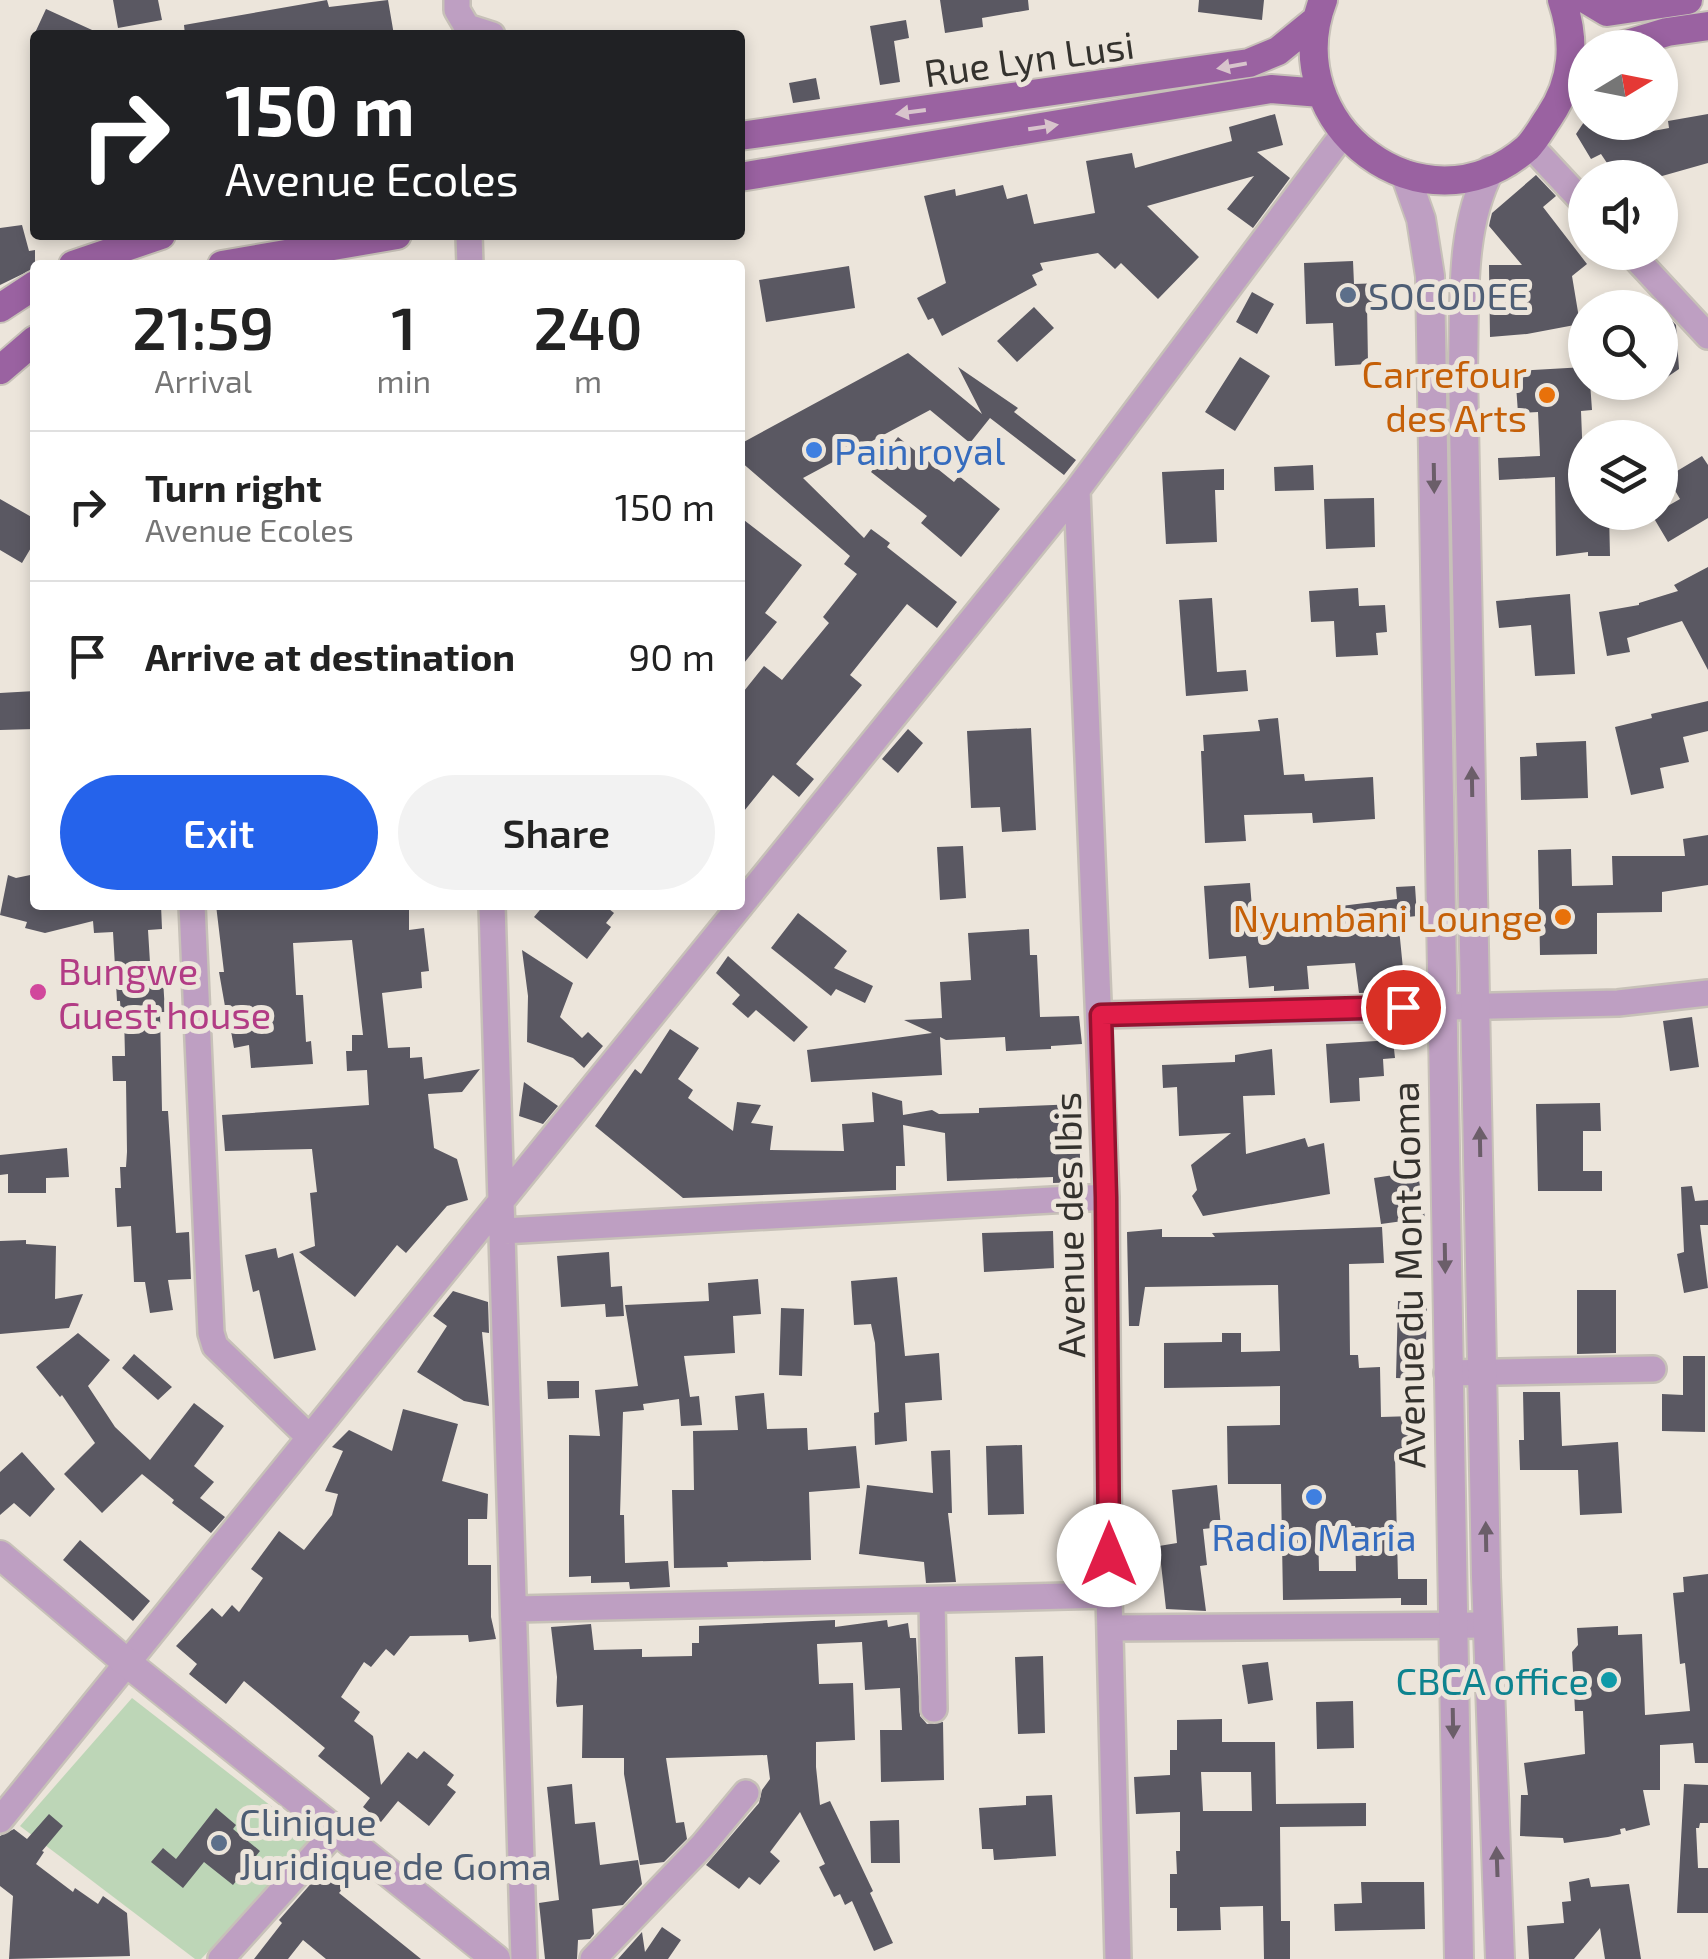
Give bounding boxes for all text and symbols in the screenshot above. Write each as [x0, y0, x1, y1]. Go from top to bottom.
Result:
street label: Rue Lyn Lusi [921, 21, 1137, 95]
north arrow [1568, 30, 1678, 140]
map controls [1568, 30, 1678, 530]
one-way arrow [1216, 59, 1248, 74]
text: 150 m [225, 66, 415, 150]
icon: right [60, 70, 190, 200]
one-way arrow [894, 105, 926, 121]
one-way arrow [1028, 119, 1060, 134]
text: Avenue Ecoles [225, 151, 519, 205]
button: sound [1568, 160, 1678, 270]
place label: SOCODEE [1368, 272, 1529, 318]
marker: SOCODEE [1337, 284, 1359, 306]
text: 21:59 [132, 290, 274, 362]
text: 1 [391, 290, 416, 362]
text: 240 [533, 290, 643, 362]
button: search [1568, 290, 1678, 400]
place label: Carrefour des Arts [1361, 350, 1527, 440]
text: Arrival [155, 361, 252, 399]
text: min [377, 361, 431, 399]
text: m [574, 361, 602, 399]
marker: Carrefour des Arts [1536, 384, 1558, 406]
button: layers [1568, 420, 1678, 530]
place label: Pain royal [834, 427, 1005, 473]
marker: Pain royal [803, 439, 825, 461]
one-way arrow [1426, 462, 1442, 494]
text: Turn right [145, 464, 322, 510]
icon: right [60, 479, 115, 534]
text: 150 m [615, 483, 715, 529]
text: Avenue Ecoles [145, 510, 354, 548]
icon: arrive [60, 629, 115, 684]
text: Arrive at destination [145, 633, 515, 679]
text: 90 m [629, 633, 715, 679]
one-way arrow [1464, 765, 1480, 797]
button: Exit [60, 775, 378, 890]
button: Share [398, 775, 715, 890]
place label: Nyumbani Lounge [1232, 894, 1543, 940]
marker: Nyumbani Lounge [1552, 906, 1574, 928]
place label: Bungwe Guest house [58, 947, 271, 1037]
pin [1361, 965, 1446, 1050]
icon: arrive [1376, 980, 1431, 1035]
marker: Bungwe Guest house [27, 981, 49, 1003]
street label: Avenue du Mont Goma [1381, 1081, 1433, 1469]
street label: Avenue des Ibis [1043, 1092, 1093, 1358]
one-way arrow [1472, 1125, 1488, 1157]
one-way arrow [1437, 1242, 1453, 1274]
marker: Radio Maria [1303, 1486, 1325, 1508]
position arrow [1057, 1503, 1161, 1607]
place label: Radio Maria [1211, 1513, 1417, 1559]
one-way arrow [1478, 1520, 1494, 1552]
place label: CBCA office [1395, 1657, 1589, 1703]
marker: CBCA office [1598, 1669, 1620, 1691]
one-way arrow [1445, 1707, 1461, 1739]
place label: Clinique Juridique de Goma [239, 1798, 552, 1888]
marker: Clinique Juridique de Goma [208, 1832, 230, 1854]
one-way arrow [1488, 1845, 1504, 1877]

